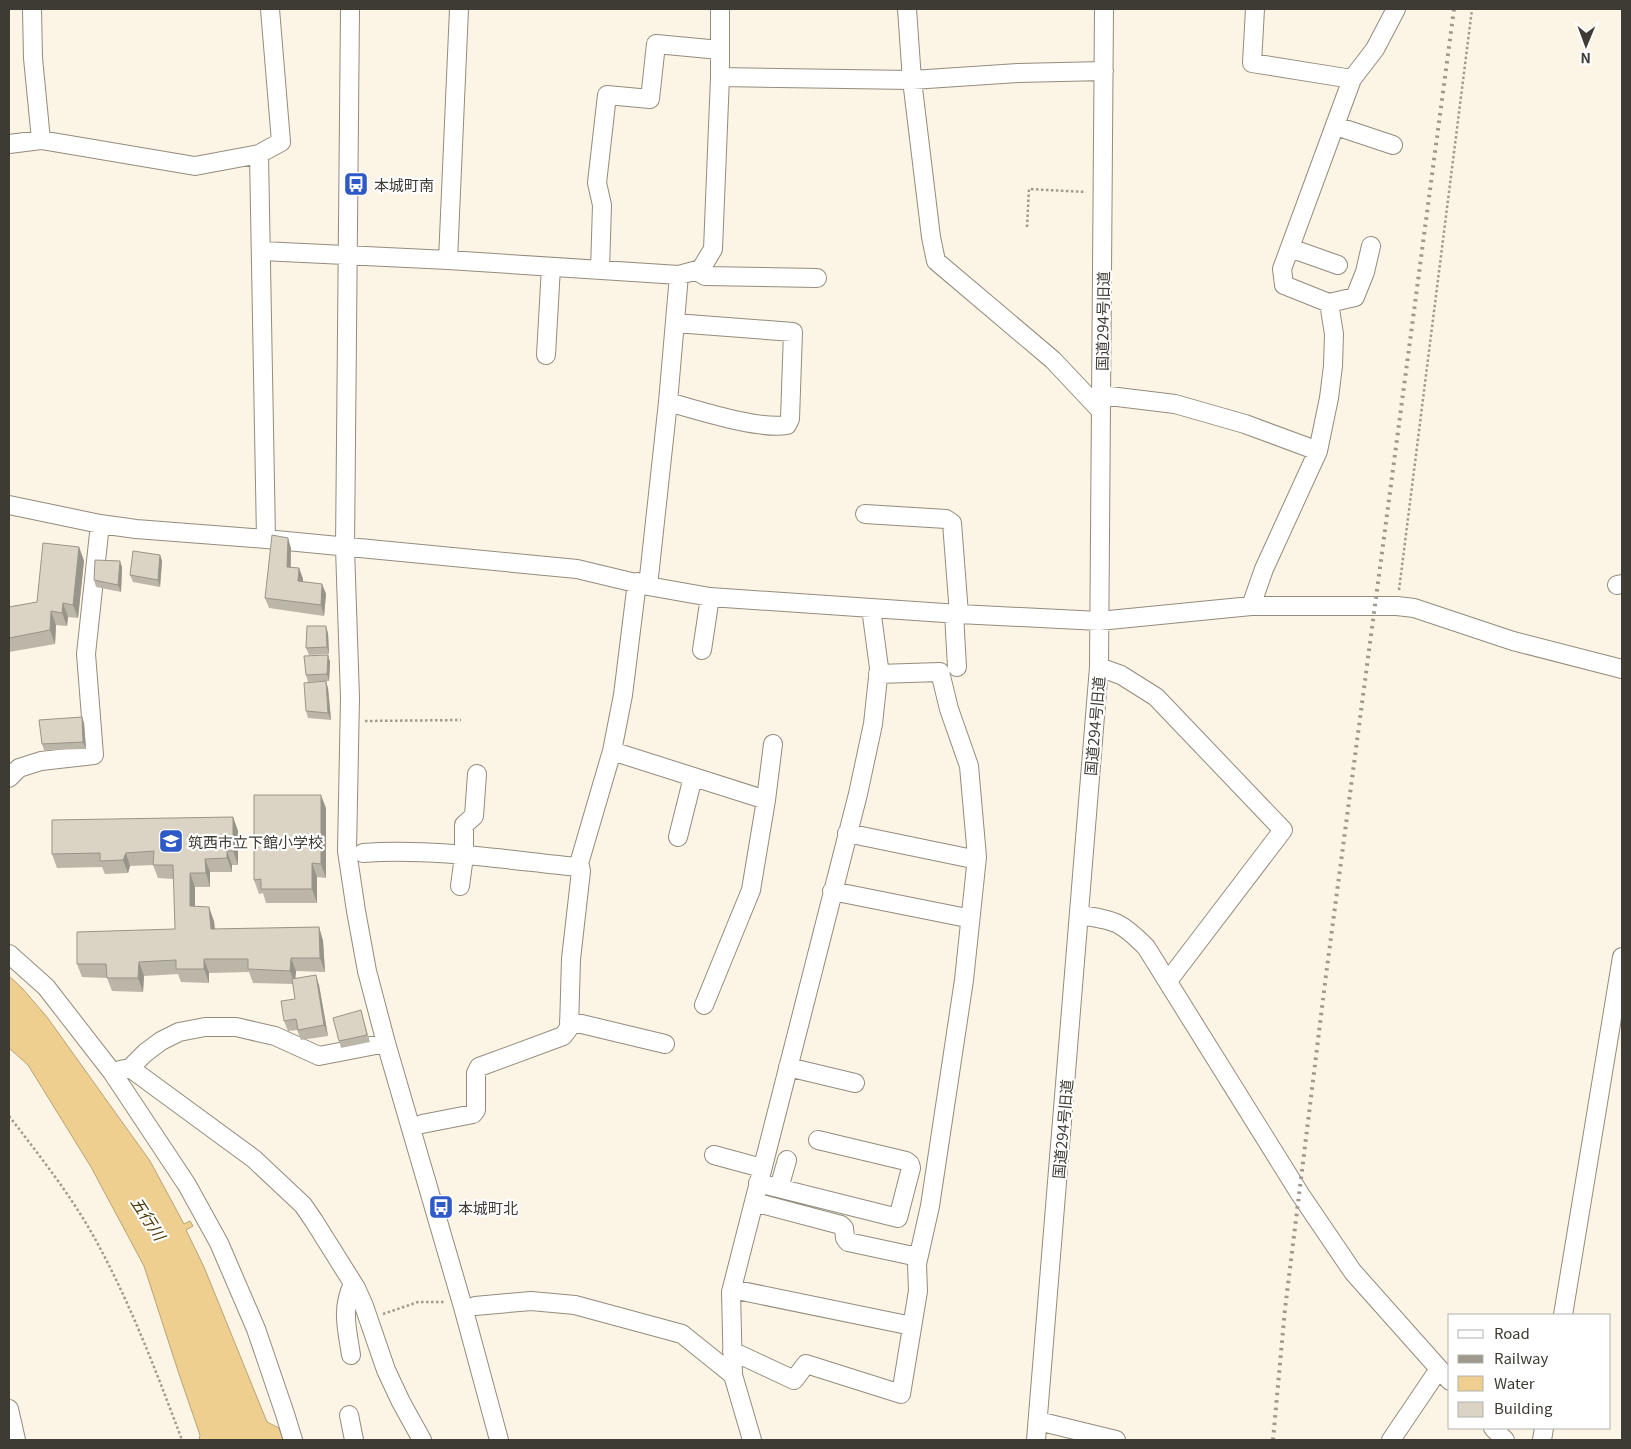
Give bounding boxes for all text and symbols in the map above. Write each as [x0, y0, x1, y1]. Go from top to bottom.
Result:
north arrow [1561, 20, 1611, 70]
text: N [1580, 49, 1591, 69]
bus stop icon: 本城町南 [343, 171, 369, 197]
place label: 本城町南 [374, 174, 434, 195]
street label: 国道294号旧道 [1091, 271, 1113, 371]
street label: 国道294号旧道 [1079, 675, 1109, 777]
school or university icon: 筑西市立下館小学校 [158, 828, 184, 854]
place label: 筑西市立下館小学校 [188, 831, 323, 852]
street label: 国道294号旧道 [1047, 1078, 1077, 1180]
water label: 五行川 [126, 1191, 173, 1246]
bus stop icon: 本城町北 [428, 1194, 454, 1220]
place label: 本城町北 [458, 1197, 518, 1218]
legend [1448, 1314, 1611, 1429]
text: Road [1494, 1322, 1530, 1343]
text: Railway [1494, 1347, 1549, 1368]
text: Water [1494, 1372, 1535, 1393]
text: Building [1494, 1397, 1553, 1418]

